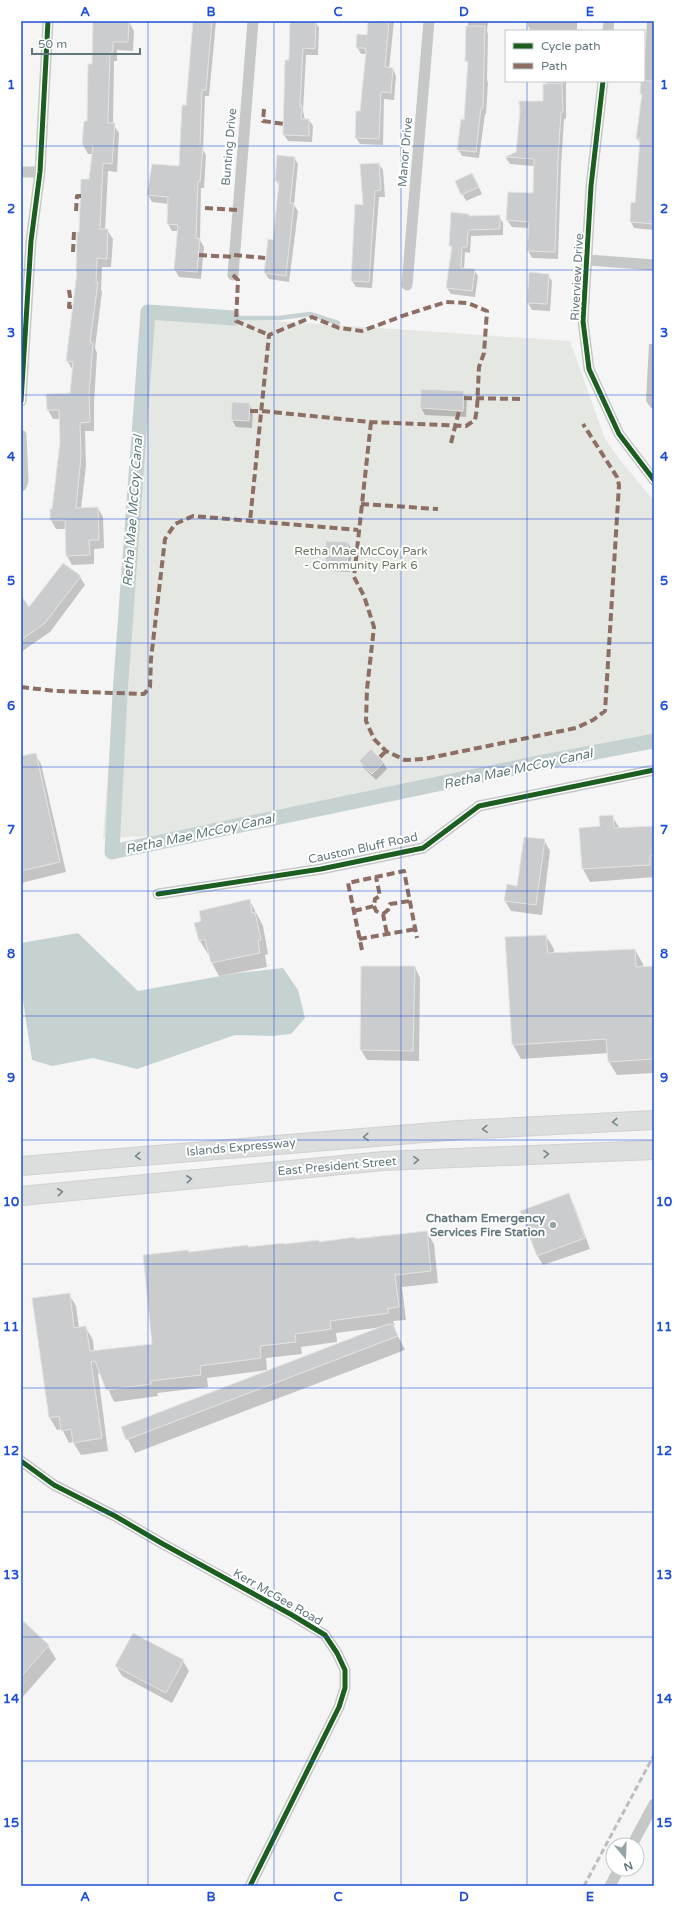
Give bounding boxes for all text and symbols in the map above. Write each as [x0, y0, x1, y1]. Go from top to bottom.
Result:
text: A [80, 4, 90, 20]
text: B [206, 4, 216, 20]
text: C [333, 4, 343, 20]
text: D [459, 4, 469, 20]
text: E [586, 4, 594, 20]
scale bar [32, 30, 140, 56]
legend [505, 30, 645, 82]
text: 50 m [38, 37, 67, 51]
text: Cycle path [541, 39, 600, 53]
text: Path [541, 59, 567, 73]
text: 1 [7, 77, 15, 93]
text: 1 [660, 77, 668, 93]
street label: Bunting Drive [219, 107, 239, 186]
street label: Manor Drive [395, 116, 415, 188]
text: 2 [7, 201, 15, 217]
text: 2 [660, 201, 668, 217]
street label: Riverview Drive [568, 233, 586, 321]
text: 3 [7, 325, 15, 341]
text: 3 [660, 325, 668, 341]
water label: Retha Mae McCoy Canal [120, 433, 146, 587]
text: 4 [7, 449, 16, 465]
text: 4 [660, 449, 669, 465]
park label: Retha Mae McCoy Park - Community Park 6 [294, 544, 428, 572]
text: 5 [7, 573, 15, 589]
text: 5 [660, 573, 668, 589]
text: 6 [7, 698, 15, 714]
text: 6 [660, 698, 668, 714]
water label: Retha Mae McCoy Canal [442, 745, 596, 793]
water label: Retha Mae McCoy Canal [124, 810, 278, 858]
text: 7 [7, 822, 15, 838]
text: 7 [660, 822, 668, 838]
street label: Causton Bluff Road [307, 830, 419, 866]
text: 8 [7, 946, 15, 962]
text: 8 [660, 946, 668, 962]
text: 9 [7, 1070, 15, 1086]
text: 9 [660, 1070, 668, 1086]
one-way arrow [612, 1118, 618, 1127]
one-way arrow [482, 1124, 488, 1133]
one-way arrow [363, 1133, 369, 1142]
street label: Islands Expressway [186, 1135, 297, 1159]
one-way arrow [543, 1150, 549, 1158]
one-way arrow [135, 1151, 141, 1160]
street label: East President Street [277, 1154, 397, 1178]
one-way arrow [413, 1155, 419, 1164]
one-way arrow [186, 1175, 192, 1184]
one-way arrow [57, 1188, 63, 1197]
text: 10 [3, 1194, 19, 1210]
text: 10 [656, 1194, 672, 1210]
place label: Chatham Emergency Services Fire Station [426, 1211, 546, 1239]
marker: Chatham Emergency Services Fire Station [548, 1220, 558, 1230]
text: 11 [3, 1319, 19, 1335]
text: 11 [656, 1319, 672, 1335]
text: 12 [3, 1443, 19, 1459]
text: 12 [656, 1443, 672, 1459]
street label: Kerr McGee Road [231, 1566, 325, 1628]
text: 13 [3, 1567, 19, 1583]
text: 13 [656, 1567, 672, 1583]
text: 14 [3, 1691, 20, 1707]
text: 14 [656, 1691, 673, 1707]
text: 15 [3, 1815, 19, 1831]
text: 15 [656, 1815, 672, 1831]
north arrow [605, 1837, 645, 1877]
text: N [622, 1858, 634, 1874]
text: A [80, 1889, 90, 1905]
text: B [206, 1889, 216, 1905]
text: C [333, 1889, 343, 1905]
text: D [459, 1889, 469, 1905]
text: E [586, 1889, 594, 1905]

